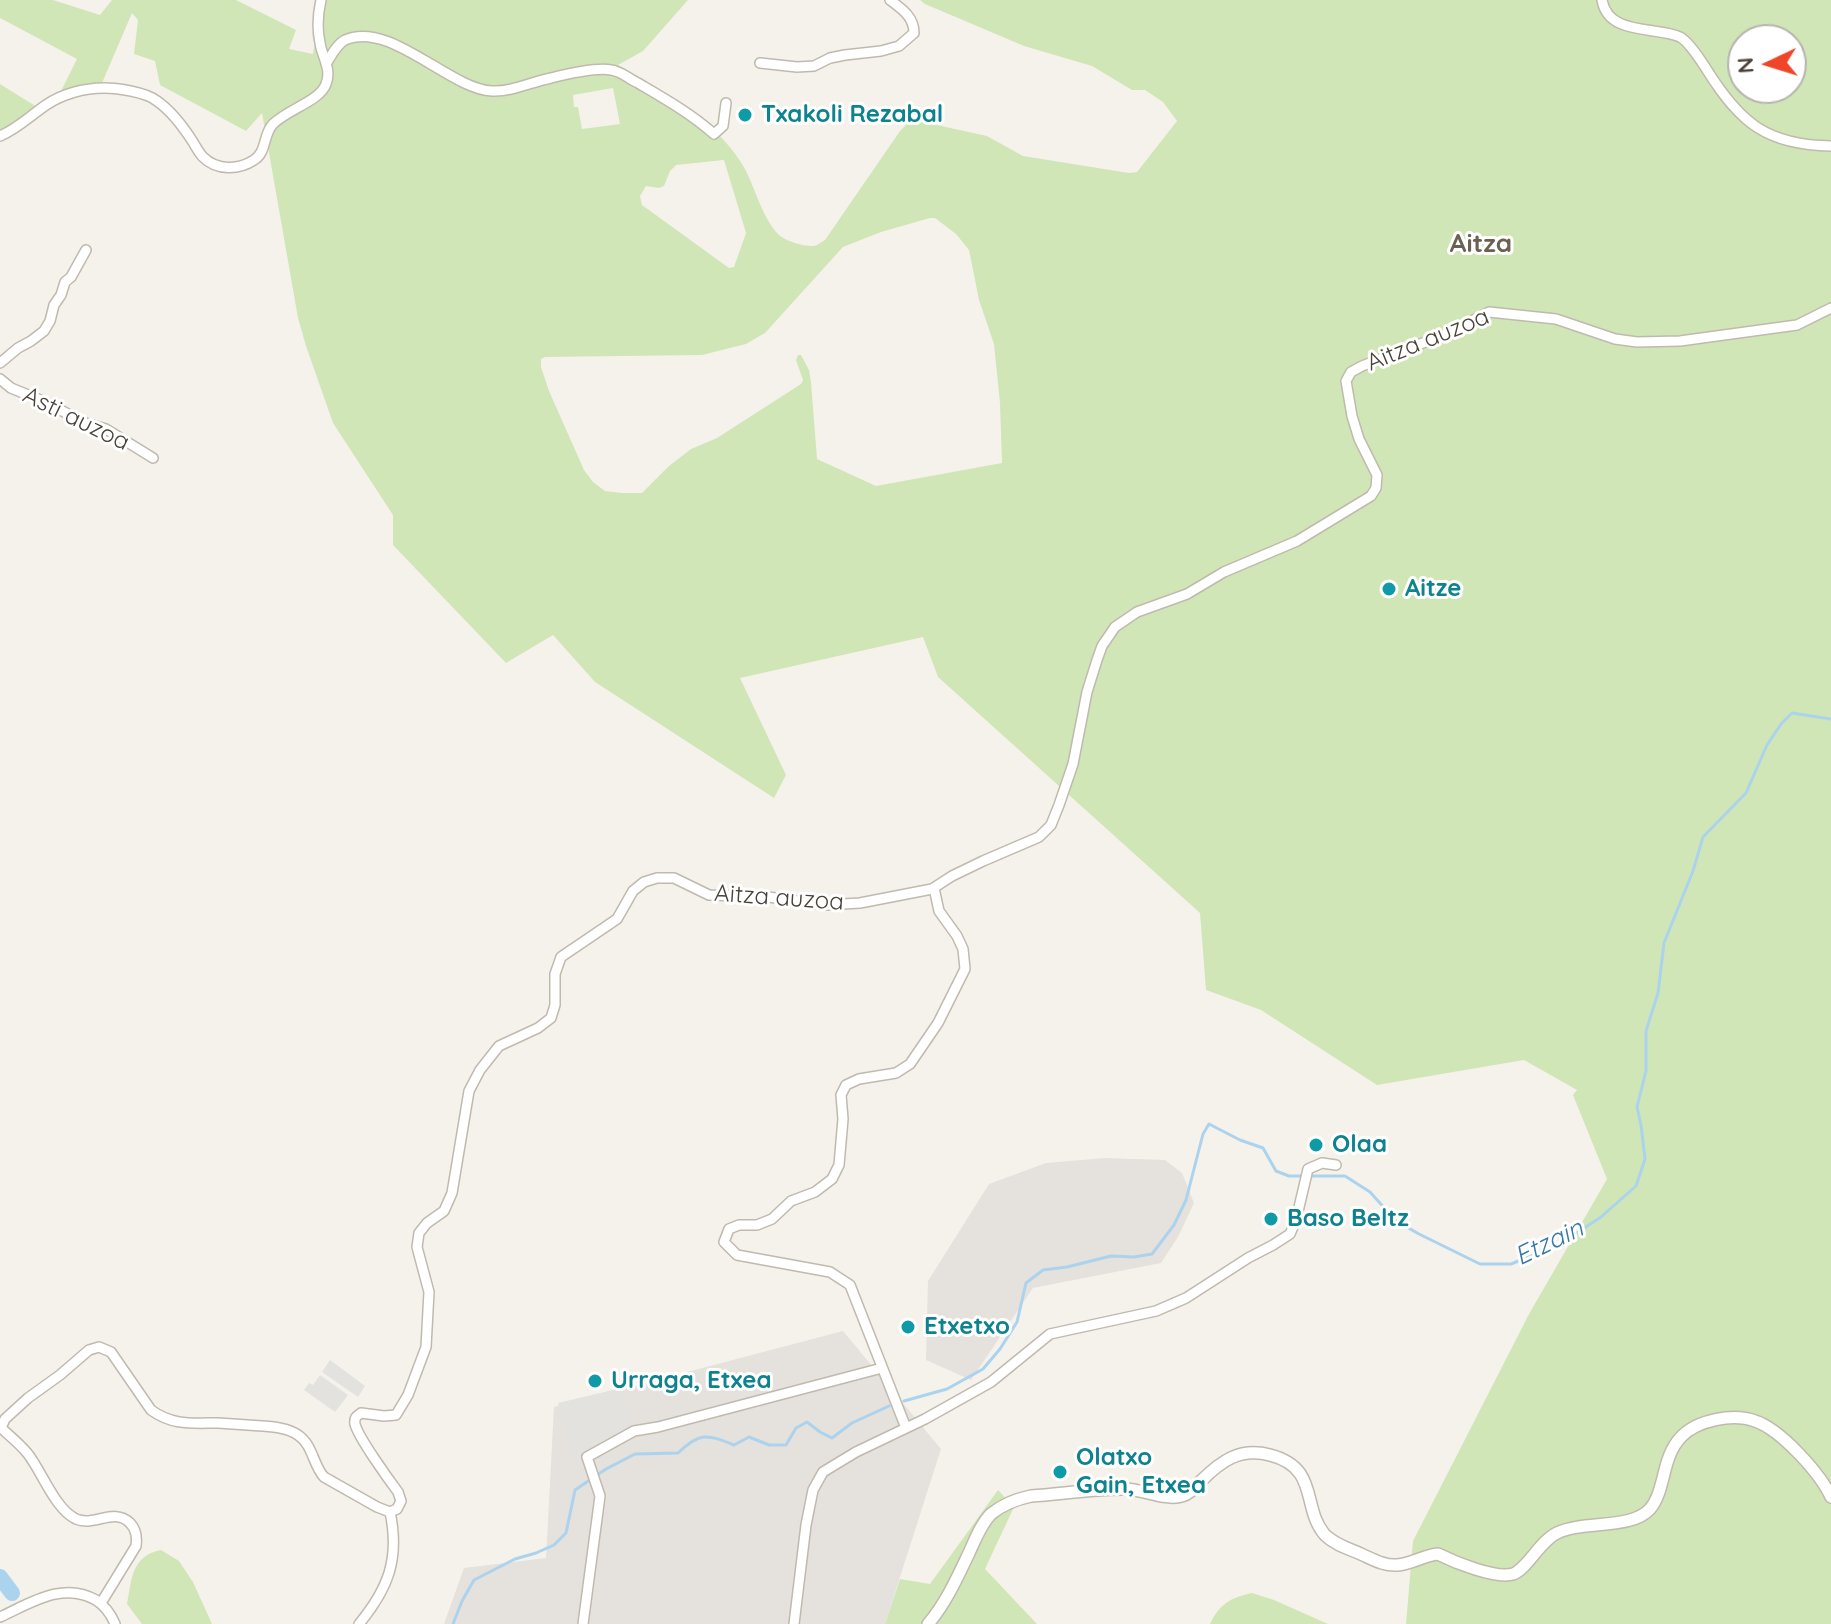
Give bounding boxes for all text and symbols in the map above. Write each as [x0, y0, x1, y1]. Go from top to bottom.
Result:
north arrow [1727, 24, 1807, 104]
text: N [1731, 56, 1760, 75]
place label: Txakoli Rezabal [761, 101, 943, 129]
marker: Txakoli Rezabal [736, 106, 754, 124]
district label: Aitza [1450, 228, 1512, 260]
street label: Aitza auzoa [1363, 302, 1493, 378]
street label: Asti auzoa [18, 381, 134, 457]
place label: Aitze [1405, 575, 1461, 603]
marker: Aitze [1380, 580, 1398, 598]
street label: Aitza auzoa [713, 879, 845, 917]
place label: Olaa [1332, 1131, 1387, 1159]
marker: Olaa [1307, 1136, 1325, 1154]
place label: Baso Beltz [1287, 1205, 1409, 1233]
marker: Baso Beltz [1262, 1210, 1280, 1228]
water label: Etzain [1510, 1213, 1588, 1273]
place label: Etxetxo [924, 1313, 1010, 1341]
marker: Etxetxo [899, 1318, 917, 1336]
place label: Urraga, Etxea [611, 1367, 772, 1395]
marker: Urraga, Etxea [586, 1372, 604, 1390]
place label: Olatxo Gain, Etxea [1076, 1444, 1206, 1500]
marker: Olatxo Gain, Etxea [1051, 1463, 1069, 1481]

